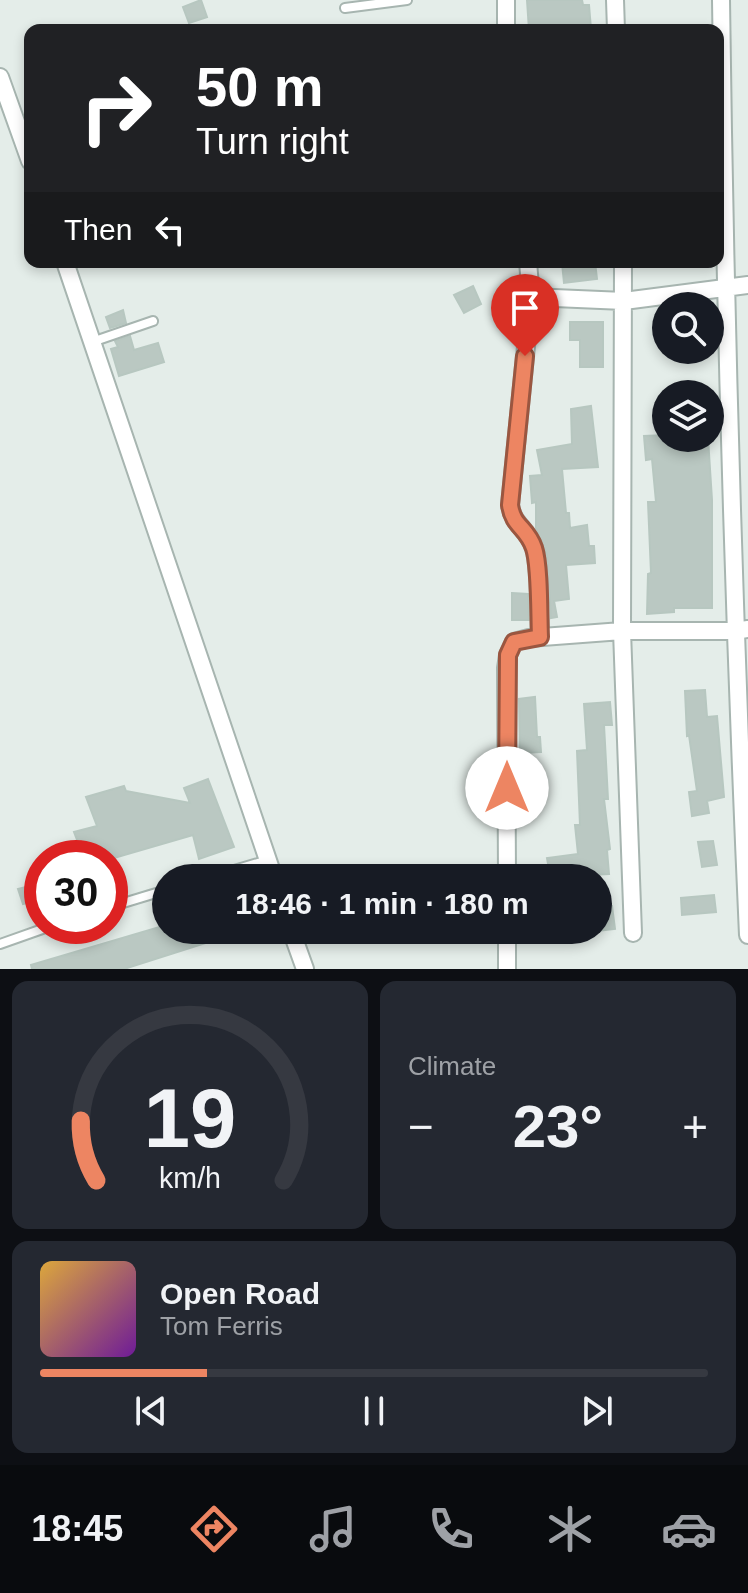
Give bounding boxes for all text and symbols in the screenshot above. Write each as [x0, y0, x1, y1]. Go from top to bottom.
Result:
text: 50 m [196, 55, 324, 118]
icon: right [64, 56, 168, 160]
text: Turn right [196, 121, 349, 162]
icon: left [148, 208, 192, 252]
text: Then [64, 213, 132, 246]
pin [491, 274, 559, 356]
icon: arrive [503, 286, 547, 330]
map controls [652, 292, 724, 452]
button: search [652, 292, 724, 364]
button: layers [652, 380, 724, 452]
position arrow [465, 746, 549, 830]
speed limit sign: 30 [24, 840, 128, 944]
text: 18:46 · 1 min · 180 m [235, 887, 529, 920]
text: Climate [408, 1051, 496, 1081]
text: 19 [144, 1072, 236, 1165]
text: 23° [513, 1093, 603, 1160]
text: − [408, 1102, 434, 1151]
text: + [682, 1102, 708, 1151]
text: km/h [159, 1162, 221, 1194]
text: Open Road [160, 1277, 320, 1310]
text: Tom Ferris [160, 1311, 283, 1341]
icon: previous [129, 1389, 173, 1433]
icon: pause [352, 1389, 396, 1433]
icon: next [575, 1389, 619, 1433]
icon: directions [186, 1501, 242, 1557]
icon: music [305, 1501, 361, 1557]
icon: phone [423, 1501, 479, 1557]
icon: climate [542, 1501, 598, 1557]
icon: car [661, 1501, 717, 1557]
text: 18:45 [31, 1508, 123, 1549]

